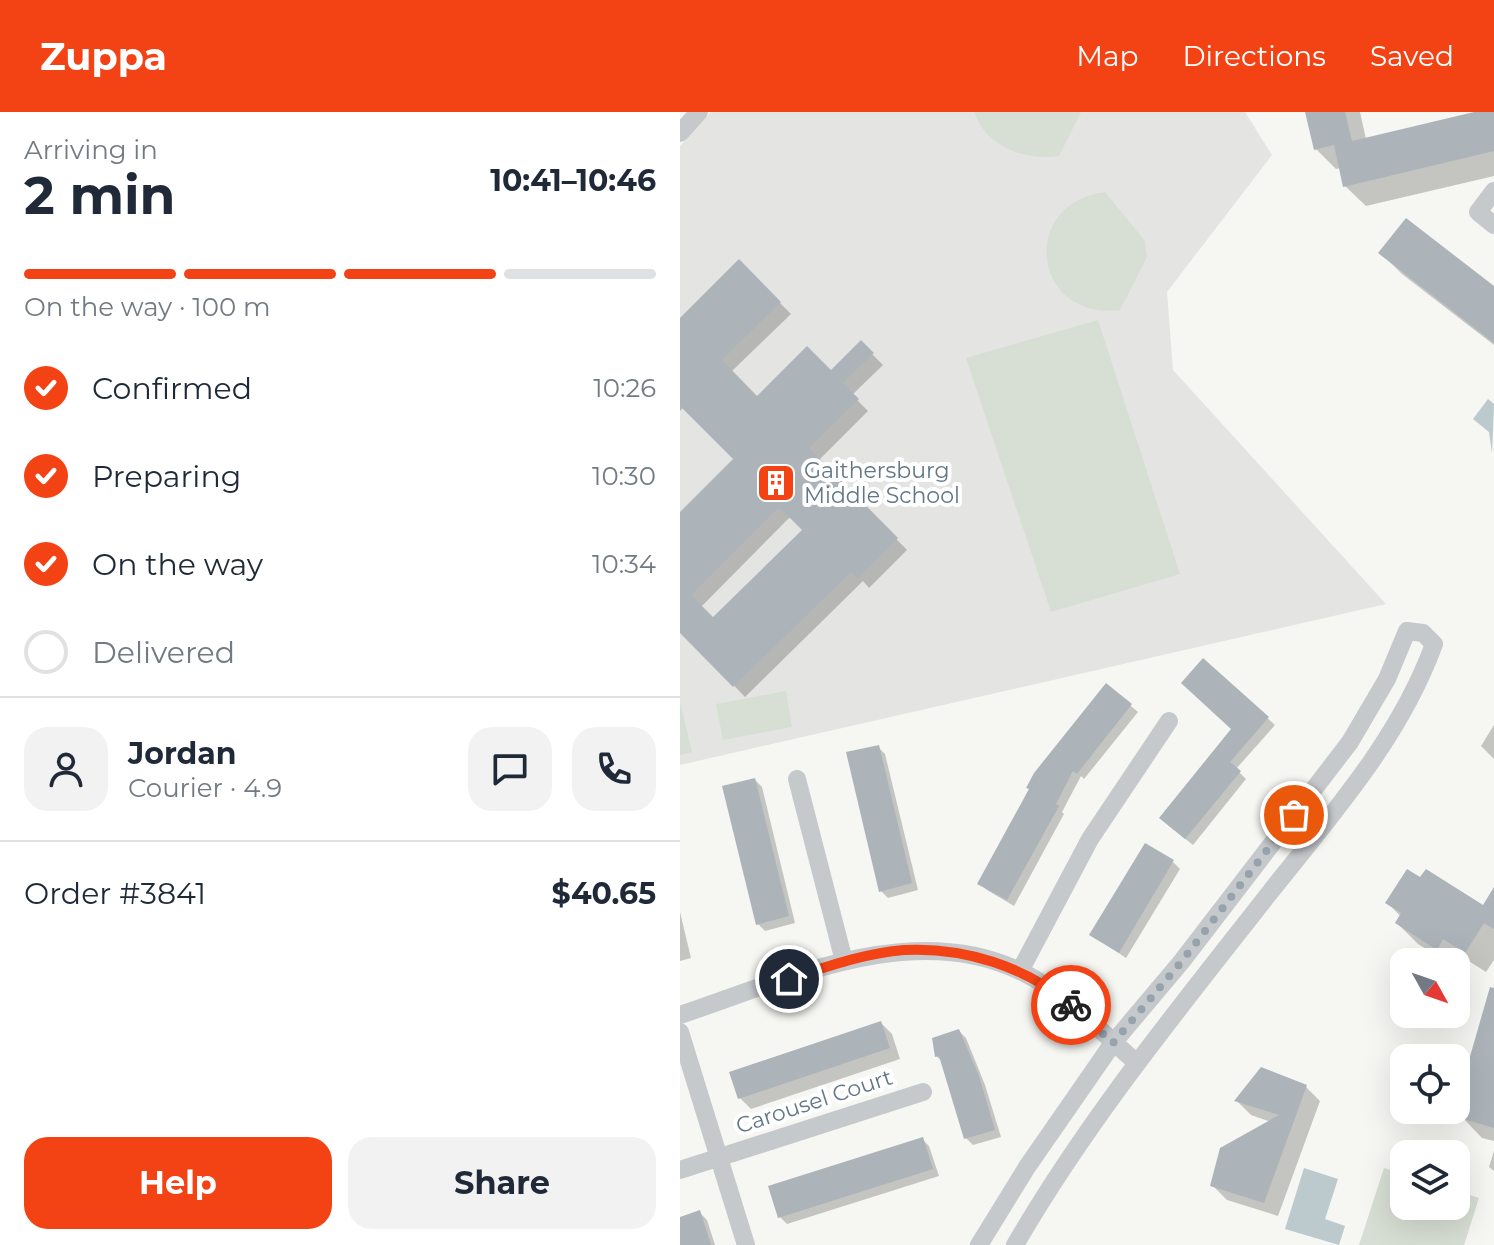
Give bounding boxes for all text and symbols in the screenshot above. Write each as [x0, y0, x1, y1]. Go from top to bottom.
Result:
text: Zuppa [40, 33, 167, 80]
text: Map [1076, 39, 1138, 73]
text: Directions [1182, 39, 1326, 73]
text: Saved [1370, 39, 1454, 73]
text: Arriving in [24, 134, 158, 166]
text: 10:41–10:46 [490, 162, 656, 199]
text: 2 min [24, 164, 176, 227]
text: On the way · 100 m [24, 291, 271, 323]
icon: check [24, 366, 68, 410]
text: Confirmed [92, 370, 252, 407]
text: 10:26 [593, 372, 656, 404]
icon: check [24, 454, 68, 498]
place label: Gaithersburg Middle School [804, 457, 960, 509]
text: Preparing [92, 458, 241, 495]
text: 10:30 [592, 460, 656, 492]
building icon: Gaithersburg Middle School [755, 462, 797, 504]
icon: check [24, 542, 68, 586]
text: On the way [92, 546, 263, 583]
text: 10:34 [592, 548, 656, 580]
text: Delivered [92, 634, 235, 671]
button: person [24, 727, 108, 811]
button: chat [468, 727, 552, 811]
button: phone [572, 727, 656, 811]
text: Jordan [128, 735, 237, 772]
text: Courier · 4.9 [128, 772, 282, 804]
pin [1260, 781, 1328, 849]
icon: bag [1272, 793, 1316, 837]
text: Order #3841 [24, 875, 206, 912]
text: $40.65 [551, 875, 656, 912]
pin [755, 945, 823, 1013]
north arrow [1390, 948, 1470, 1028]
map controls [1390, 948, 1470, 1220]
icon: home [767, 957, 811, 1001]
courier [1031, 965, 1111, 1045]
icon: bike [1049, 983, 1093, 1027]
button: locate [1390, 1044, 1470, 1124]
street label: Carousel Court [732, 1063, 896, 1139]
button: Help [24, 1137, 332, 1229]
button: Share [348, 1137, 656, 1229]
button: layers [1390, 1140, 1470, 1220]

